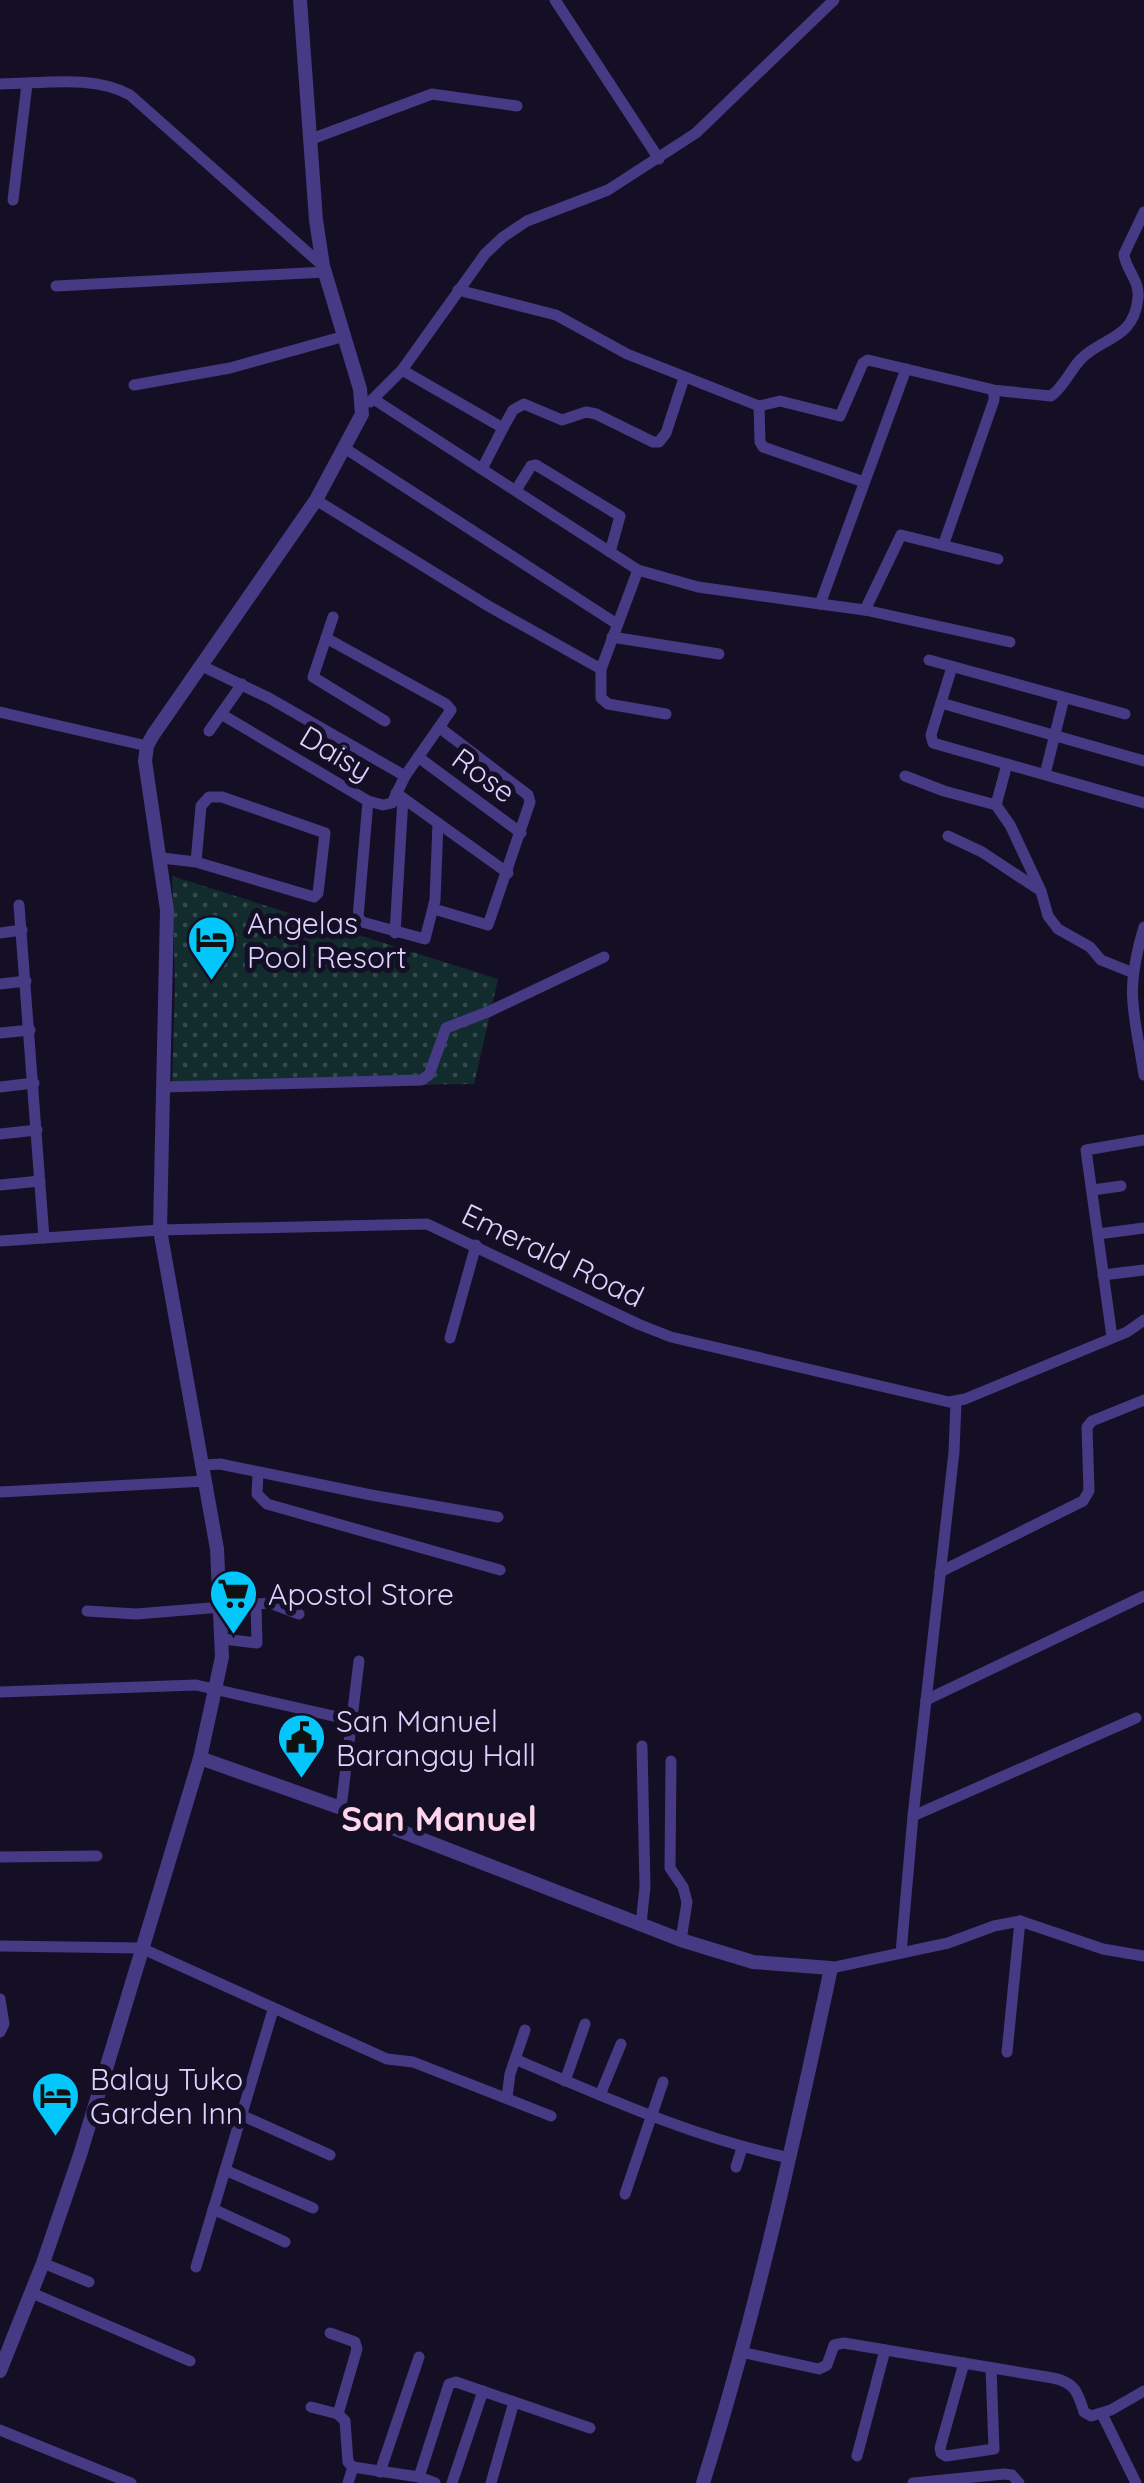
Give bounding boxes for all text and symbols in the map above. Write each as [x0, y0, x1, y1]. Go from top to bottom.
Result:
street label: Daisy [293, 717, 379, 789]
street label: Rose [445, 739, 523, 811]
place label: Angelas Pool Resort [247, 904, 407, 976]
hotel icon: Angelas Pool Resort [186, 914, 238, 982]
street label: Emerald Road [456, 1194, 650, 1316]
supermarket icon: Apostol Store [207, 1568, 259, 1636]
place label: Apostol Store [268, 1575, 454, 1613]
place label: San Manuel Barangay Hall [336, 1702, 536, 1774]
public building icon: San Manuel Barangay Hall [275, 1712, 327, 1780]
district label: San Manuel [341, 1796, 537, 1840]
place label: Balay Tuko Garden Inn [90, 2060, 243, 2132]
hotel icon: Balay Tuko Garden Inn [29, 2070, 81, 2138]

